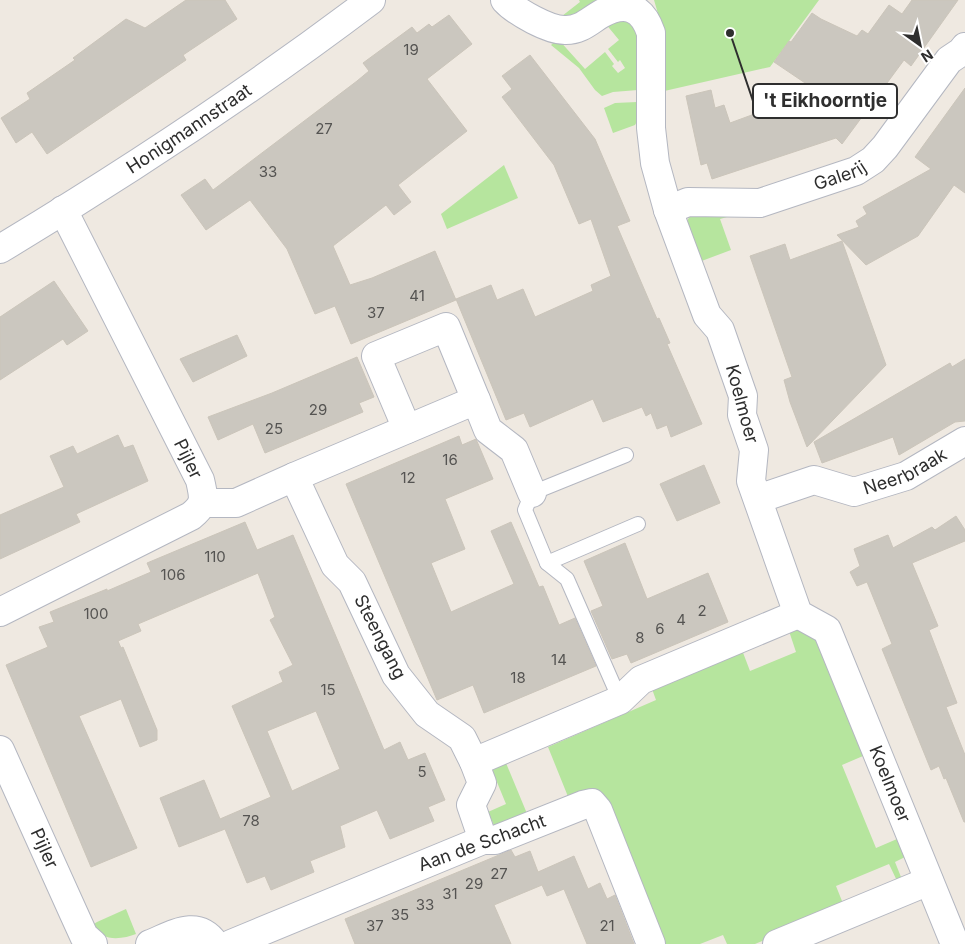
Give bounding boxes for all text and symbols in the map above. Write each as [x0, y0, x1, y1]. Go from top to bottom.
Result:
north arrow [895, 20, 945, 70]
house number: 19 [403, 40, 419, 59]
text: N [918, 46, 936, 66]
street label: Honigmannstraat [122, 79, 255, 178]
callout: 't Eikhoorntje [753, 84, 897, 118]
text: 't Eikhoorntje [763, 89, 887, 112]
house number: 27 [315, 119, 333, 138]
street label: Galerij [811, 156, 870, 194]
house number: 33 [259, 162, 277, 181]
house number: 41 [409, 286, 425, 305]
house number: 37 [367, 303, 385, 322]
street label: Koelmoer [722, 362, 763, 446]
house number: 29 [309, 400, 327, 419]
house number: 25 [265, 419, 283, 438]
street label: Pijler [170, 435, 207, 482]
street label: Neerbraak [861, 443, 950, 499]
house number: 16 [442, 450, 458, 469]
house number: 12 [400, 468, 416, 487]
house number: 110 [204, 547, 226, 566]
house number: 106 [161, 565, 185, 584]
street label: Steengang [350, 591, 411, 682]
house number: 2 [697, 601, 707, 620]
house number: 100 [83, 604, 109, 623]
house number: 4 [676, 610, 686, 629]
house number: 6 [655, 619, 665, 638]
house number: 8 [635, 628, 645, 647]
house number: 14 [551, 650, 567, 669]
house number: 18 [510, 668, 526, 687]
house number: 15 [320, 680, 336, 699]
street label: Koelmoer [865, 742, 915, 825]
house number: 5 [417, 762, 427, 781]
street label: Aan de Schacht [415, 810, 549, 875]
house number: 78 [242, 811, 260, 830]
street label: Pijler [27, 825, 63, 872]
house number: 27 [490, 864, 508, 883]
house number: 29 [465, 874, 483, 893]
house number: 31 [442, 884, 458, 903]
house number: 33 [416, 895, 434, 914]
house number: 35 [391, 905, 409, 924]
house number: 37 [366, 916, 384, 935]
house number: 21 [599, 916, 615, 935]

